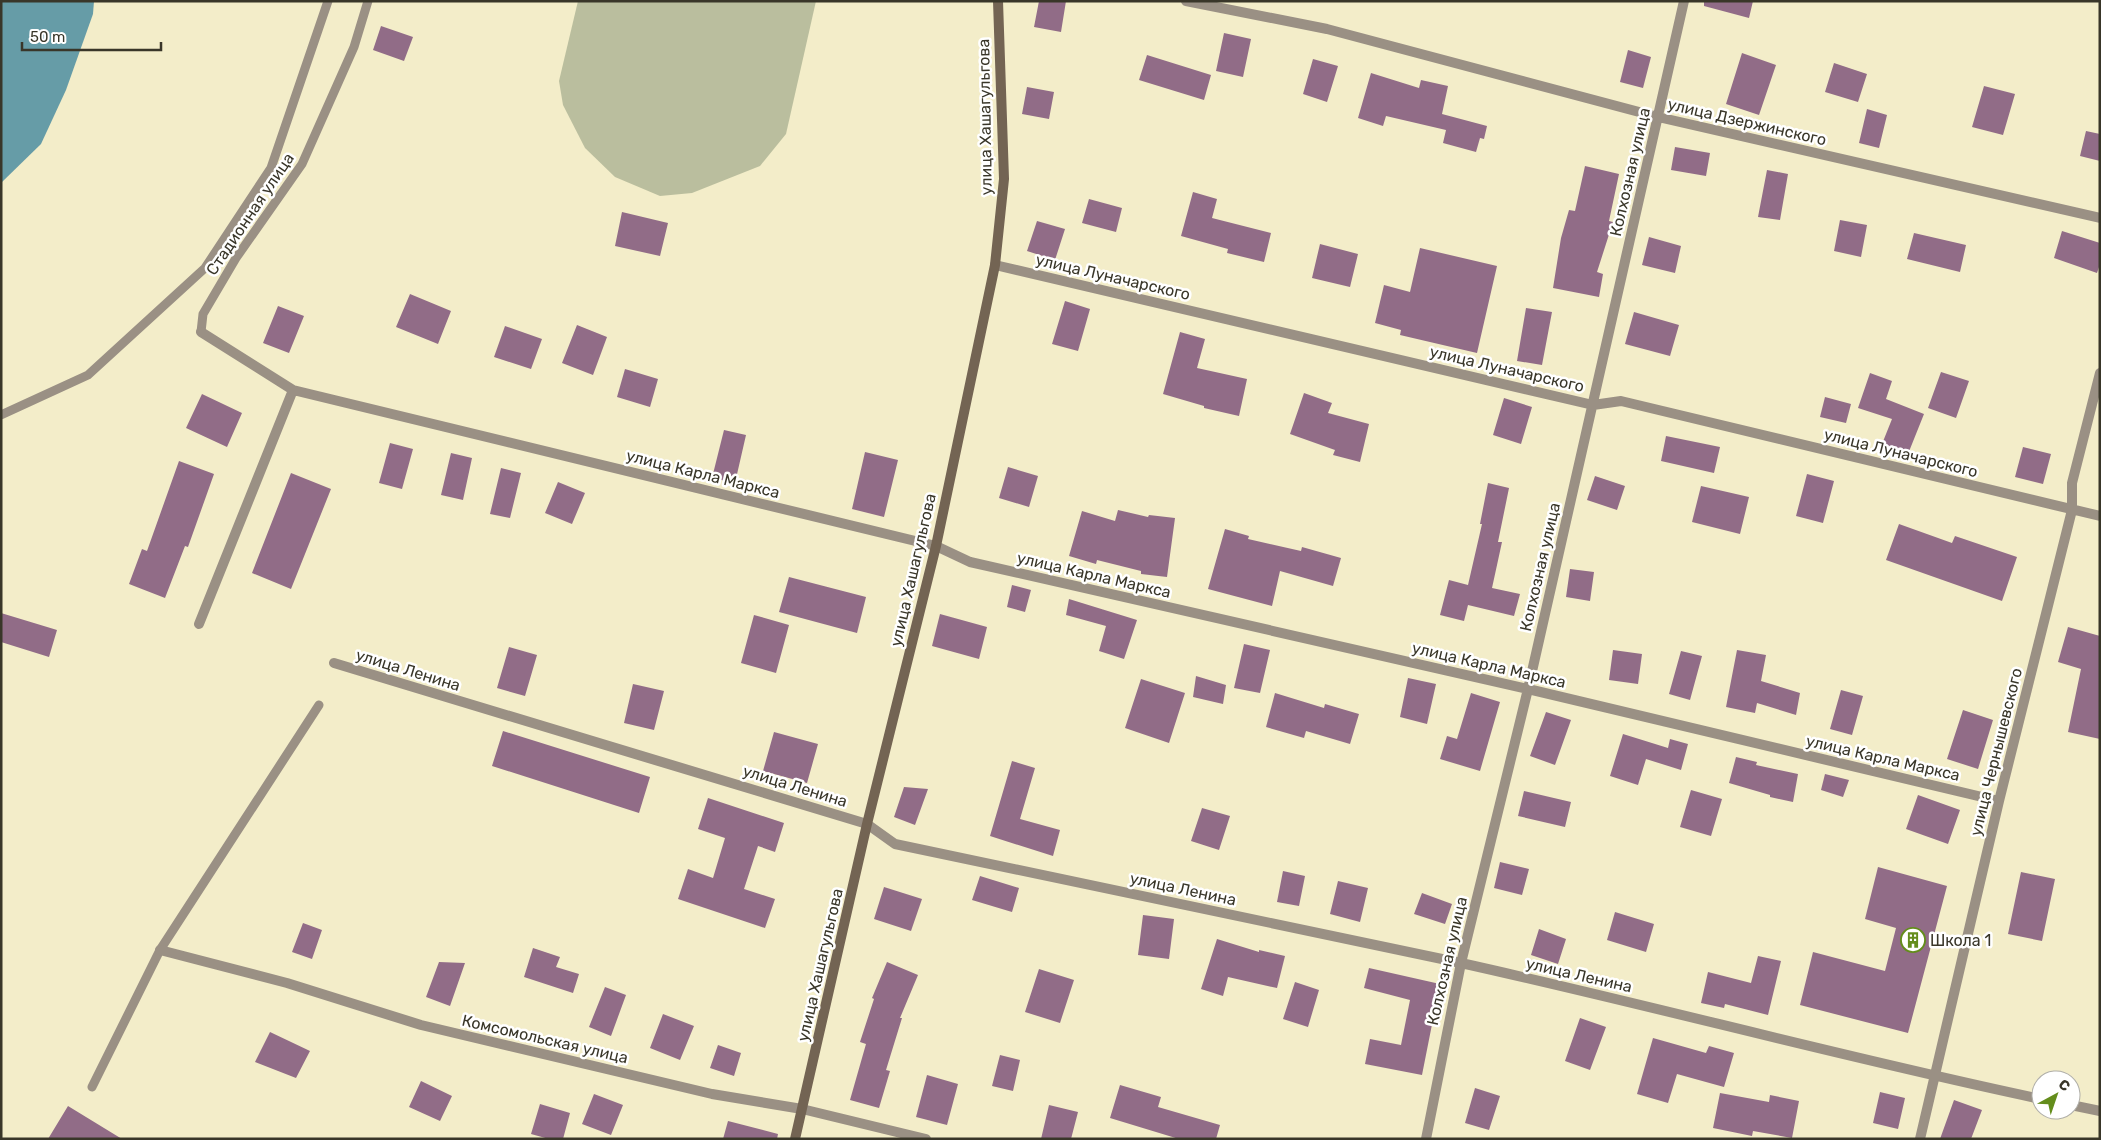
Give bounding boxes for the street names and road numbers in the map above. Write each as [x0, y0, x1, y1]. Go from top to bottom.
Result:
street label: улица Хашагульгова [974, 39, 996, 195]
street label: улица Дзержинского [1666, 94, 1828, 150]
street label: Колхозная улица [1606, 106, 1654, 238]
street label: Стадионная улица [202, 149, 298, 279]
street label: улица Луначарского [1034, 250, 1192, 304]
street label: улица Луначарского [1428, 342, 1586, 396]
street label: улица Луначарского [1822, 425, 1980, 481]
street label: улица Карла Маркса [624, 446, 782, 502]
street label: улица Хашагульгова [886, 492, 940, 648]
street label: Колхозная улица [1516, 501, 1564, 633]
street label: улица Карла Маркса [1015, 548, 1173, 602]
street label: улица Карла Маркса [1410, 638, 1568, 692]
street label: улица Ленина [353, 645, 463, 695]
street label: улица Чернышевского [1966, 666, 2026, 838]
street label: улица Карла Маркса [1804, 731, 1962, 785]
street label: улица Ленина [740, 761, 850, 811]
street label: улица Ленина [1128, 868, 1238, 910]
street label: улица Хашагульгова [793, 887, 847, 1043]
street label: Колхозная улица [1423, 895, 1471, 1027]
street label: улица Ленина [1524, 954, 1634, 996]
street label: Комсомольская улица [460, 1011, 630, 1067]

